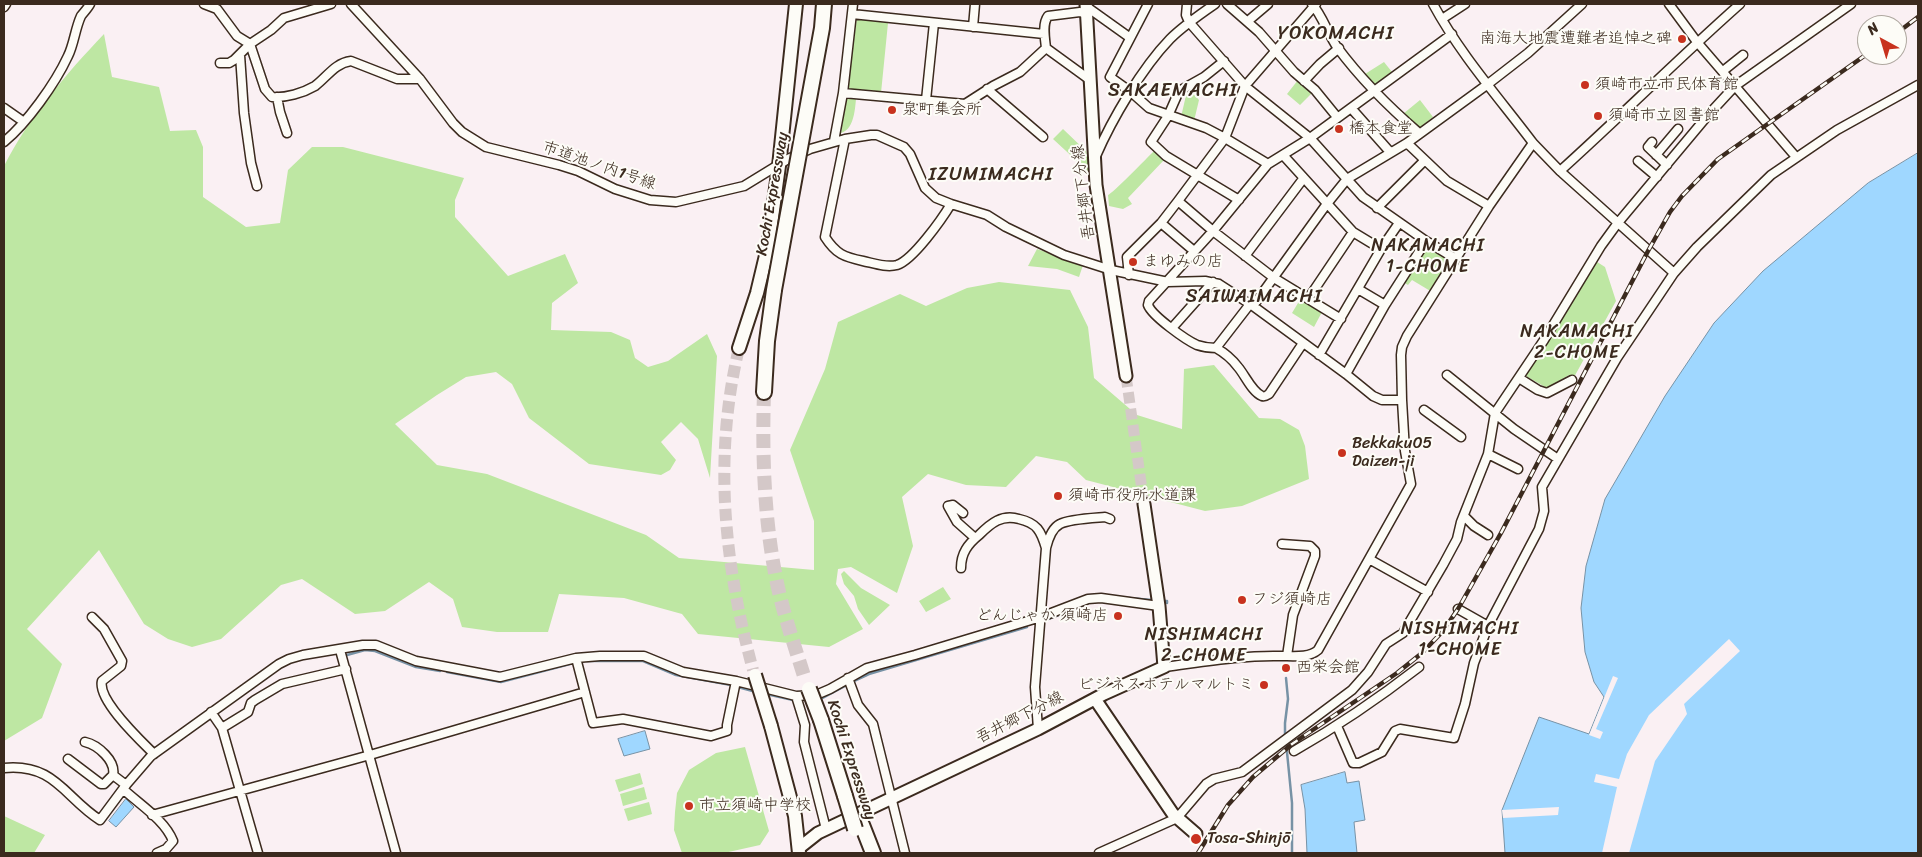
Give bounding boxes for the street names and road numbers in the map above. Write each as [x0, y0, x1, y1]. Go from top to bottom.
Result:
street label: Kochi Expressway [753, 131, 793, 257]
street label: 市道池ノ内1号線 [540, 138, 658, 194]
street label: 吾井郷下分線 [1069, 143, 1099, 241]
street label: 吾井郷下分線 [973, 688, 1067, 748]
street label: Kochi Expressway [823, 697, 879, 823]

